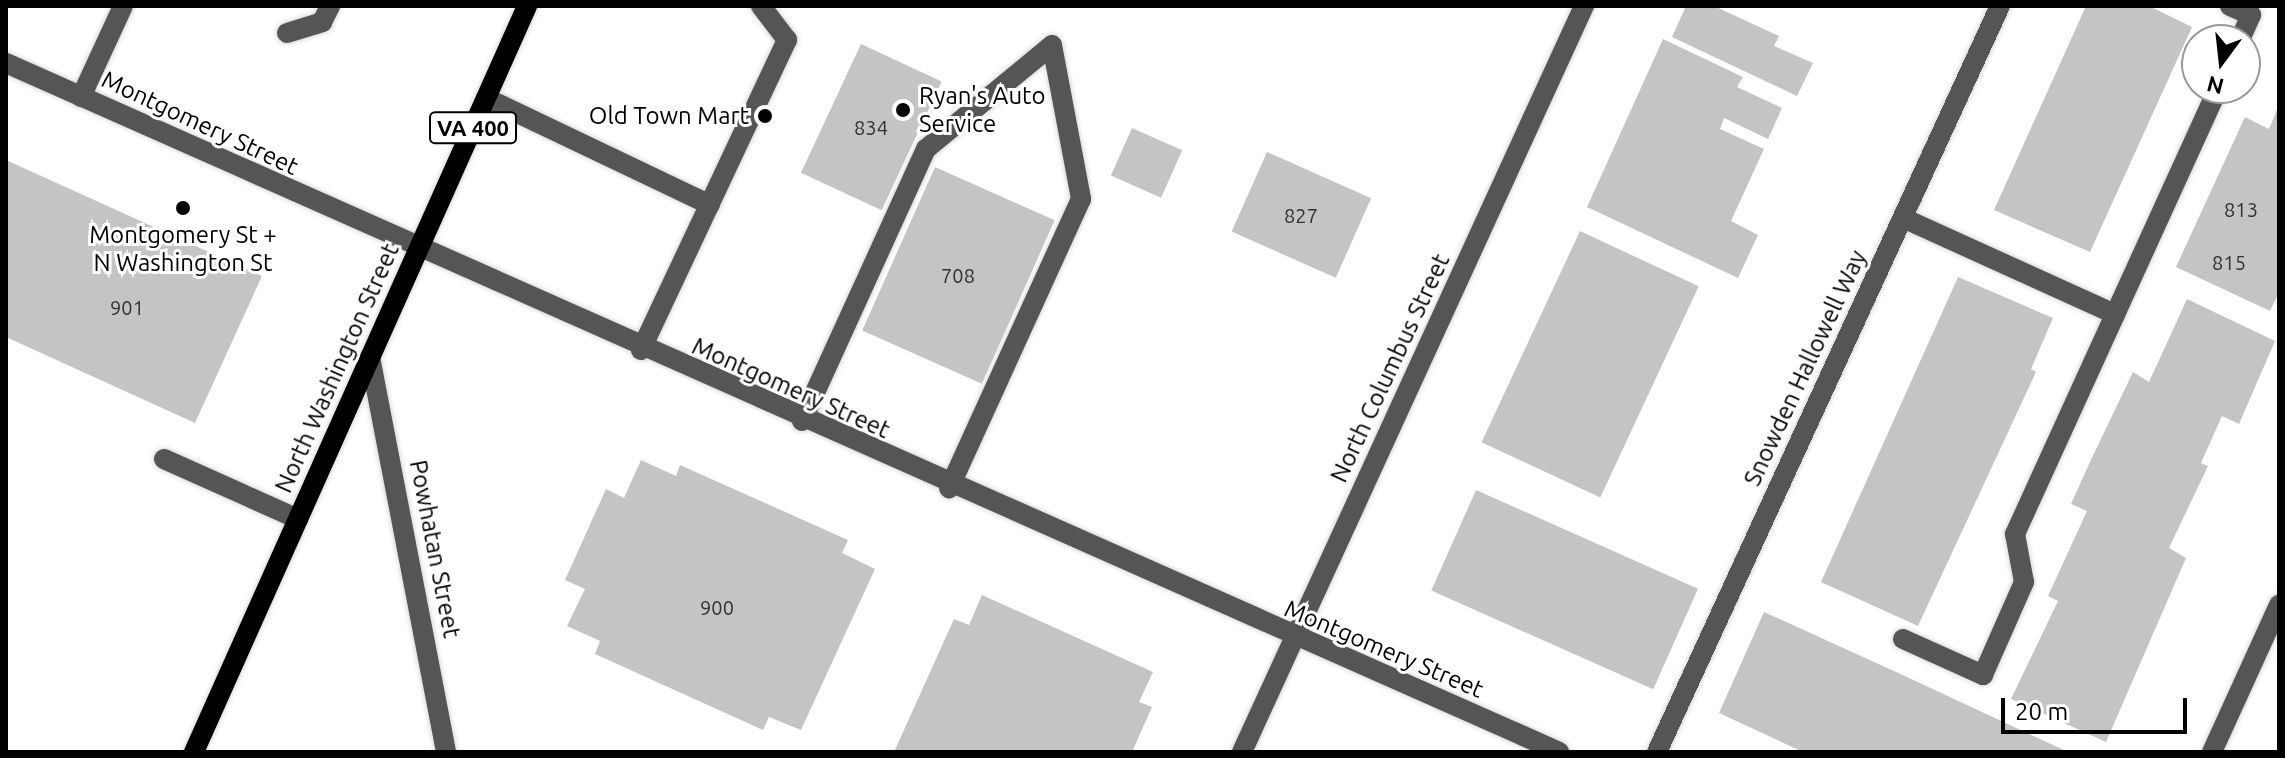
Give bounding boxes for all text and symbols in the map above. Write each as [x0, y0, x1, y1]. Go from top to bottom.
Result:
north arrow [2181, 24, 2261, 104]
street label: Montgomery Street [97, 65, 303, 181]
text: N [2204, 72, 2226, 100]
place label: Ryan's Auto Service [919, 82, 1046, 138]
marker: Ryan's Auto Service [894, 101, 912, 119]
place label: Old Town Mart [589, 102, 749, 130]
marker: Old Town Mart [756, 107, 774, 125]
road number: VA 400 [429, 110, 517, 146]
house number: 834 [854, 115, 888, 139]
house number: 813 [2224, 197, 2258, 221]
marker: Montgomery St + N Washington St [174, 199, 192, 217]
house number: 827 [1284, 203, 1318, 227]
place label: Montgomery St + N Washington St [89, 221, 277, 277]
street label: North Washington Street [269, 239, 405, 497]
street label: Snowden Hallowell Way [1738, 246, 1872, 490]
street label: North Columbus Street [1324, 249, 1456, 487]
house number: 815 [2212, 250, 2246, 274]
house number: 708 [941, 263, 975, 287]
house number: 901 [110, 295, 144, 319]
street label: Montgomery Street [688, 331, 894, 445]
street label: Powhatan Street [404, 458, 466, 640]
street label: Montgomery Street [1280, 594, 1488, 704]
house number: 900 [700, 595, 734, 619]
scale bar [2005, 682, 2191, 732]
text: 20 m [2015, 698, 2068, 725]

